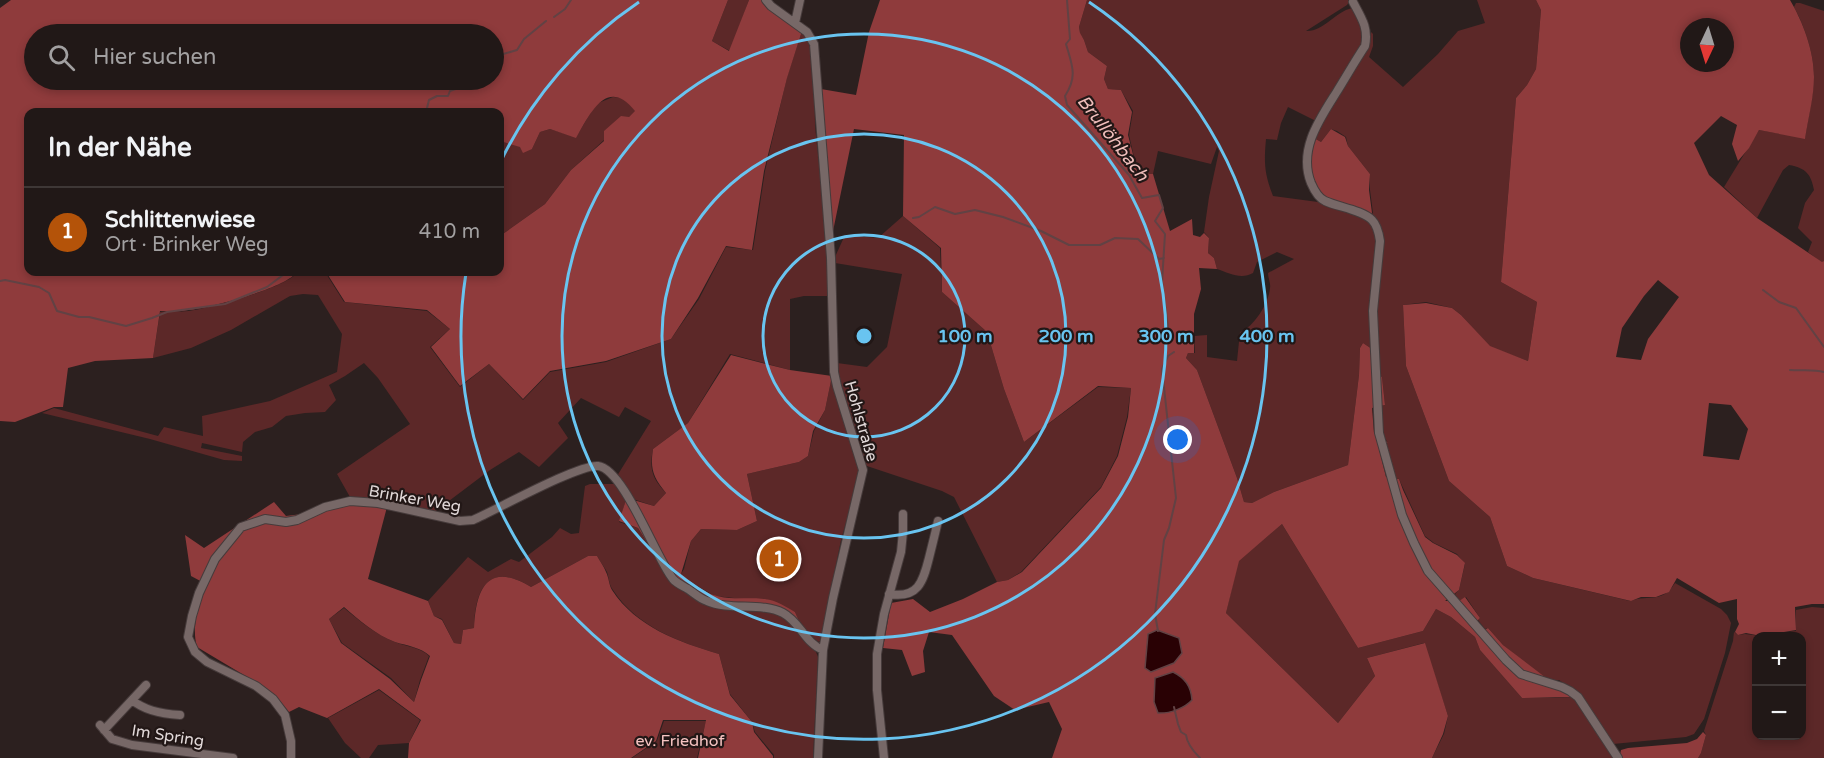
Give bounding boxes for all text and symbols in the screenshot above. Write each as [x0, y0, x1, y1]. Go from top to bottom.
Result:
north arrow [1680, 18, 1734, 72]
search box [24, 24, 504, 90]
icon: search [45, 41, 78, 74]
text: Hier suchen [93, 44, 216, 70]
water label: Brullöhbach [1073, 91, 1154, 186]
text: In der Nähe [48, 132, 192, 163]
text: Schlittenwiese [105, 207, 255, 233]
text: 1 [61, 220, 74, 244]
text: 410 m [419, 220, 480, 244]
text: Ort · Brinker Weg [105, 233, 269, 257]
text: 100 m [937, 325, 993, 347]
text: 200 m [1038, 325, 1094, 347]
text: 300 m [1138, 325, 1194, 347]
text: 400 m [1239, 325, 1295, 347]
centre of rings [854, 326, 874, 346]
street label: Hohlstraße [840, 379, 882, 464]
your location [1163, 425, 1192, 454]
street label: Brinker Weg [367, 481, 463, 517]
pin: 1 [760, 536, 798, 582]
map controls [1752, 632, 1806, 740]
button: + [1752, 632, 1806, 686]
button: − [1752, 686, 1806, 740]
street label: Im Spring [130, 720, 205, 752]
park label: ev. Friedhof [635, 731, 725, 751]

